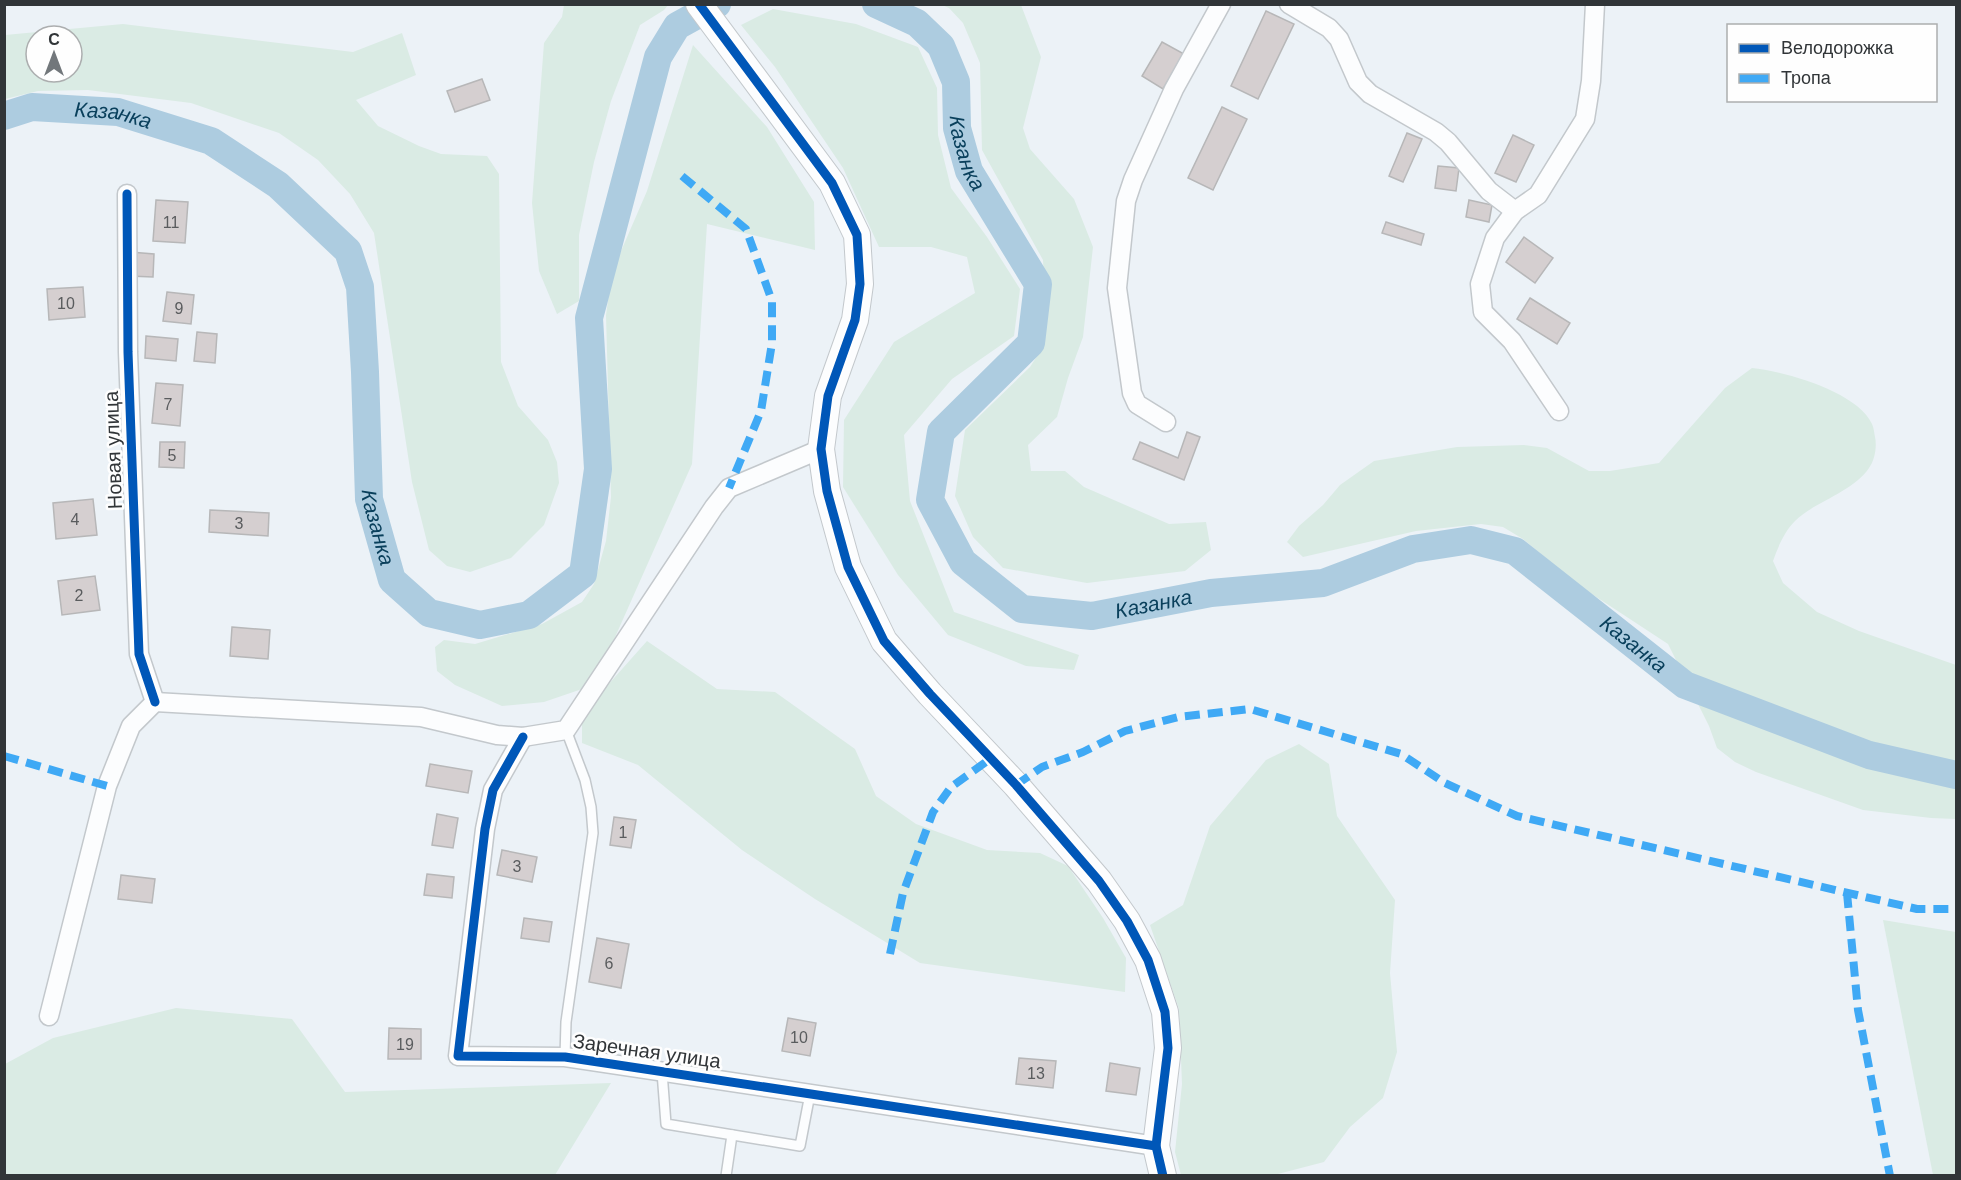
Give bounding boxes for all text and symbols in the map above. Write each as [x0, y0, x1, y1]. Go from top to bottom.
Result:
north arrow [24, 24, 84, 84]
legend [1727, 24, 1937, 102]
text: С [48, 31, 60, 48]
text: Велодорожка [1781, 38, 1894, 58]
text: Тропа [1781, 68, 1832, 88]
water label: Казанка [74, 97, 154, 133]
water label: Казанка [946, 115, 990, 195]
house number: 11 [163, 214, 179, 231]
house number: 10 [57, 295, 75, 312]
house number: 9 [175, 300, 184, 317]
street label: Новая улица [100, 390, 126, 510]
house number: 7 [164, 396, 173, 413]
house number: 5 [168, 447, 177, 464]
water label: Казанка [358, 489, 399, 568]
house number: 4 [71, 511, 80, 528]
house number: 3 [235, 515, 244, 532]
water label: Казанка [1113, 585, 1194, 622]
house number: 2 [75, 587, 84, 604]
water label: Казанка [1596, 611, 1671, 677]
house number: 1 [619, 824, 628, 841]
house number: 3 [513, 858, 522, 875]
house number: 6 [605, 955, 614, 972]
house number: 10 [790, 1029, 808, 1046]
street label: Заречная улица [572, 1030, 723, 1072]
house number: 19 [396, 1036, 414, 1053]
house number: 13 [1027, 1065, 1045, 1082]

